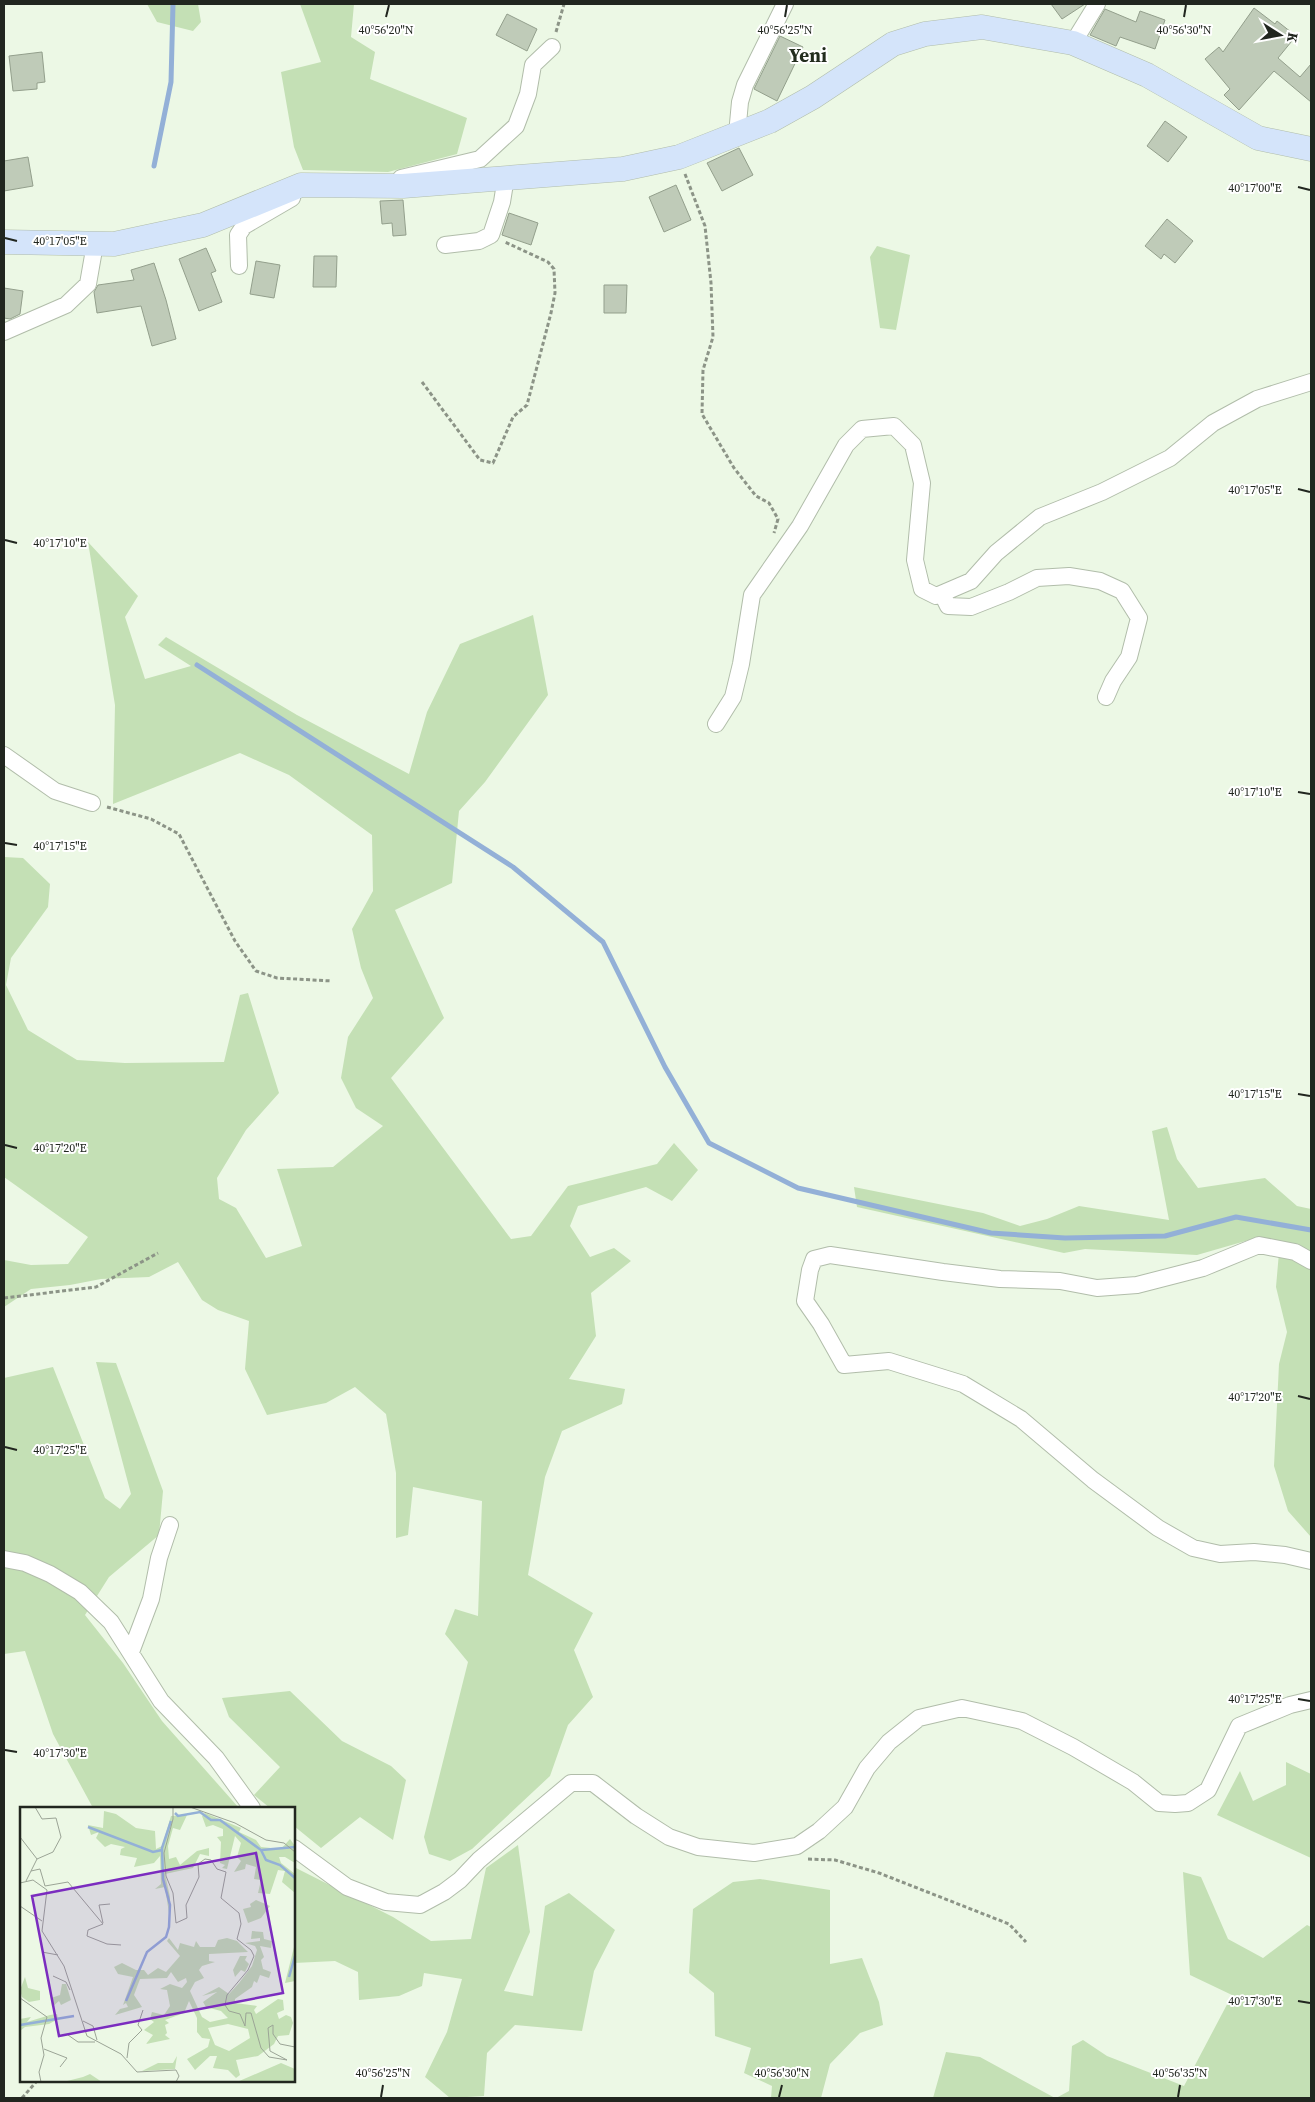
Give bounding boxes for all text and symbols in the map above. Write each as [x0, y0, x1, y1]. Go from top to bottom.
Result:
north arrow [1255, 10, 1305, 60]
text: 40°56'20"N [358, 22, 414, 38]
text: 40°56'25"N [757, 22, 813, 38]
text: 40°56'30"N [1156, 22, 1212, 38]
text: K [1282, 31, 1304, 44]
district label: Yeni [789, 42, 827, 68]
text: 40°17'00"E [1228, 180, 1282, 196]
text: 40°17'05"E [33, 233, 87, 249]
text: 40°17'05"E [1228, 482, 1282, 498]
text: 40°17'10"E [33, 535, 87, 551]
text: 40°17'10"E [1228, 784, 1282, 800]
text: 40°17'15"E [33, 838, 87, 854]
text: 40°17'15"E [1228, 1086, 1282, 1102]
text: 40°17'20"E [33, 1140, 87, 1156]
text: 40°17'20"E [1228, 1389, 1282, 1405]
text: 40°17'25"E [33, 1442, 87, 1458]
text: 40°17'25"E [1228, 1691, 1282, 1707]
text: 40°17'30"E [33, 1745, 87, 1761]
inset map [20, 1807, 295, 2082]
text: 40°17'30"E [1228, 1993, 1282, 2009]
text: 40°56'25"N [355, 2065, 411, 2081]
text: 40°56'30"N [754, 2065, 810, 2081]
text: 40°56'35"N [1152, 2065, 1208, 2081]

